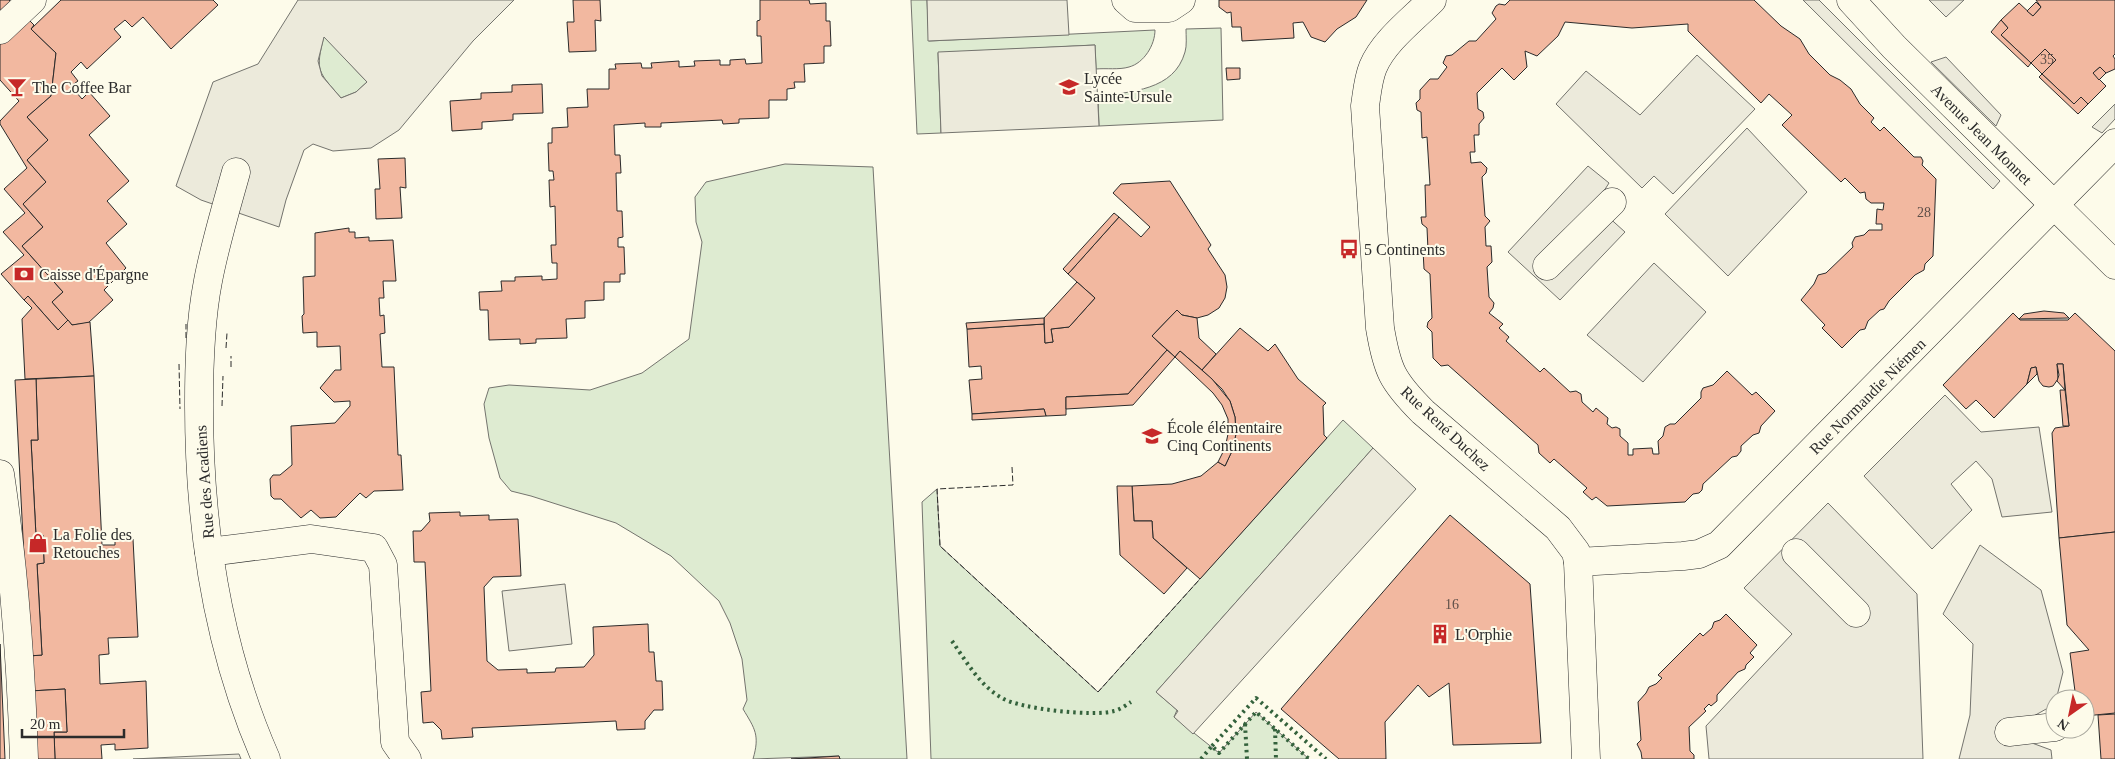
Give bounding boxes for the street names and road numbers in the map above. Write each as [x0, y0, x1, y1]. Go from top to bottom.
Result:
street label: Avenue Jean Monnet [1928, 81, 2036, 188]
street label: Rue Normandie Niémen [1806, 335, 1929, 458]
street label: Rue René Duchez [1398, 383, 1494, 474]
street label: Rue des Acadiens [192, 425, 217, 539]

